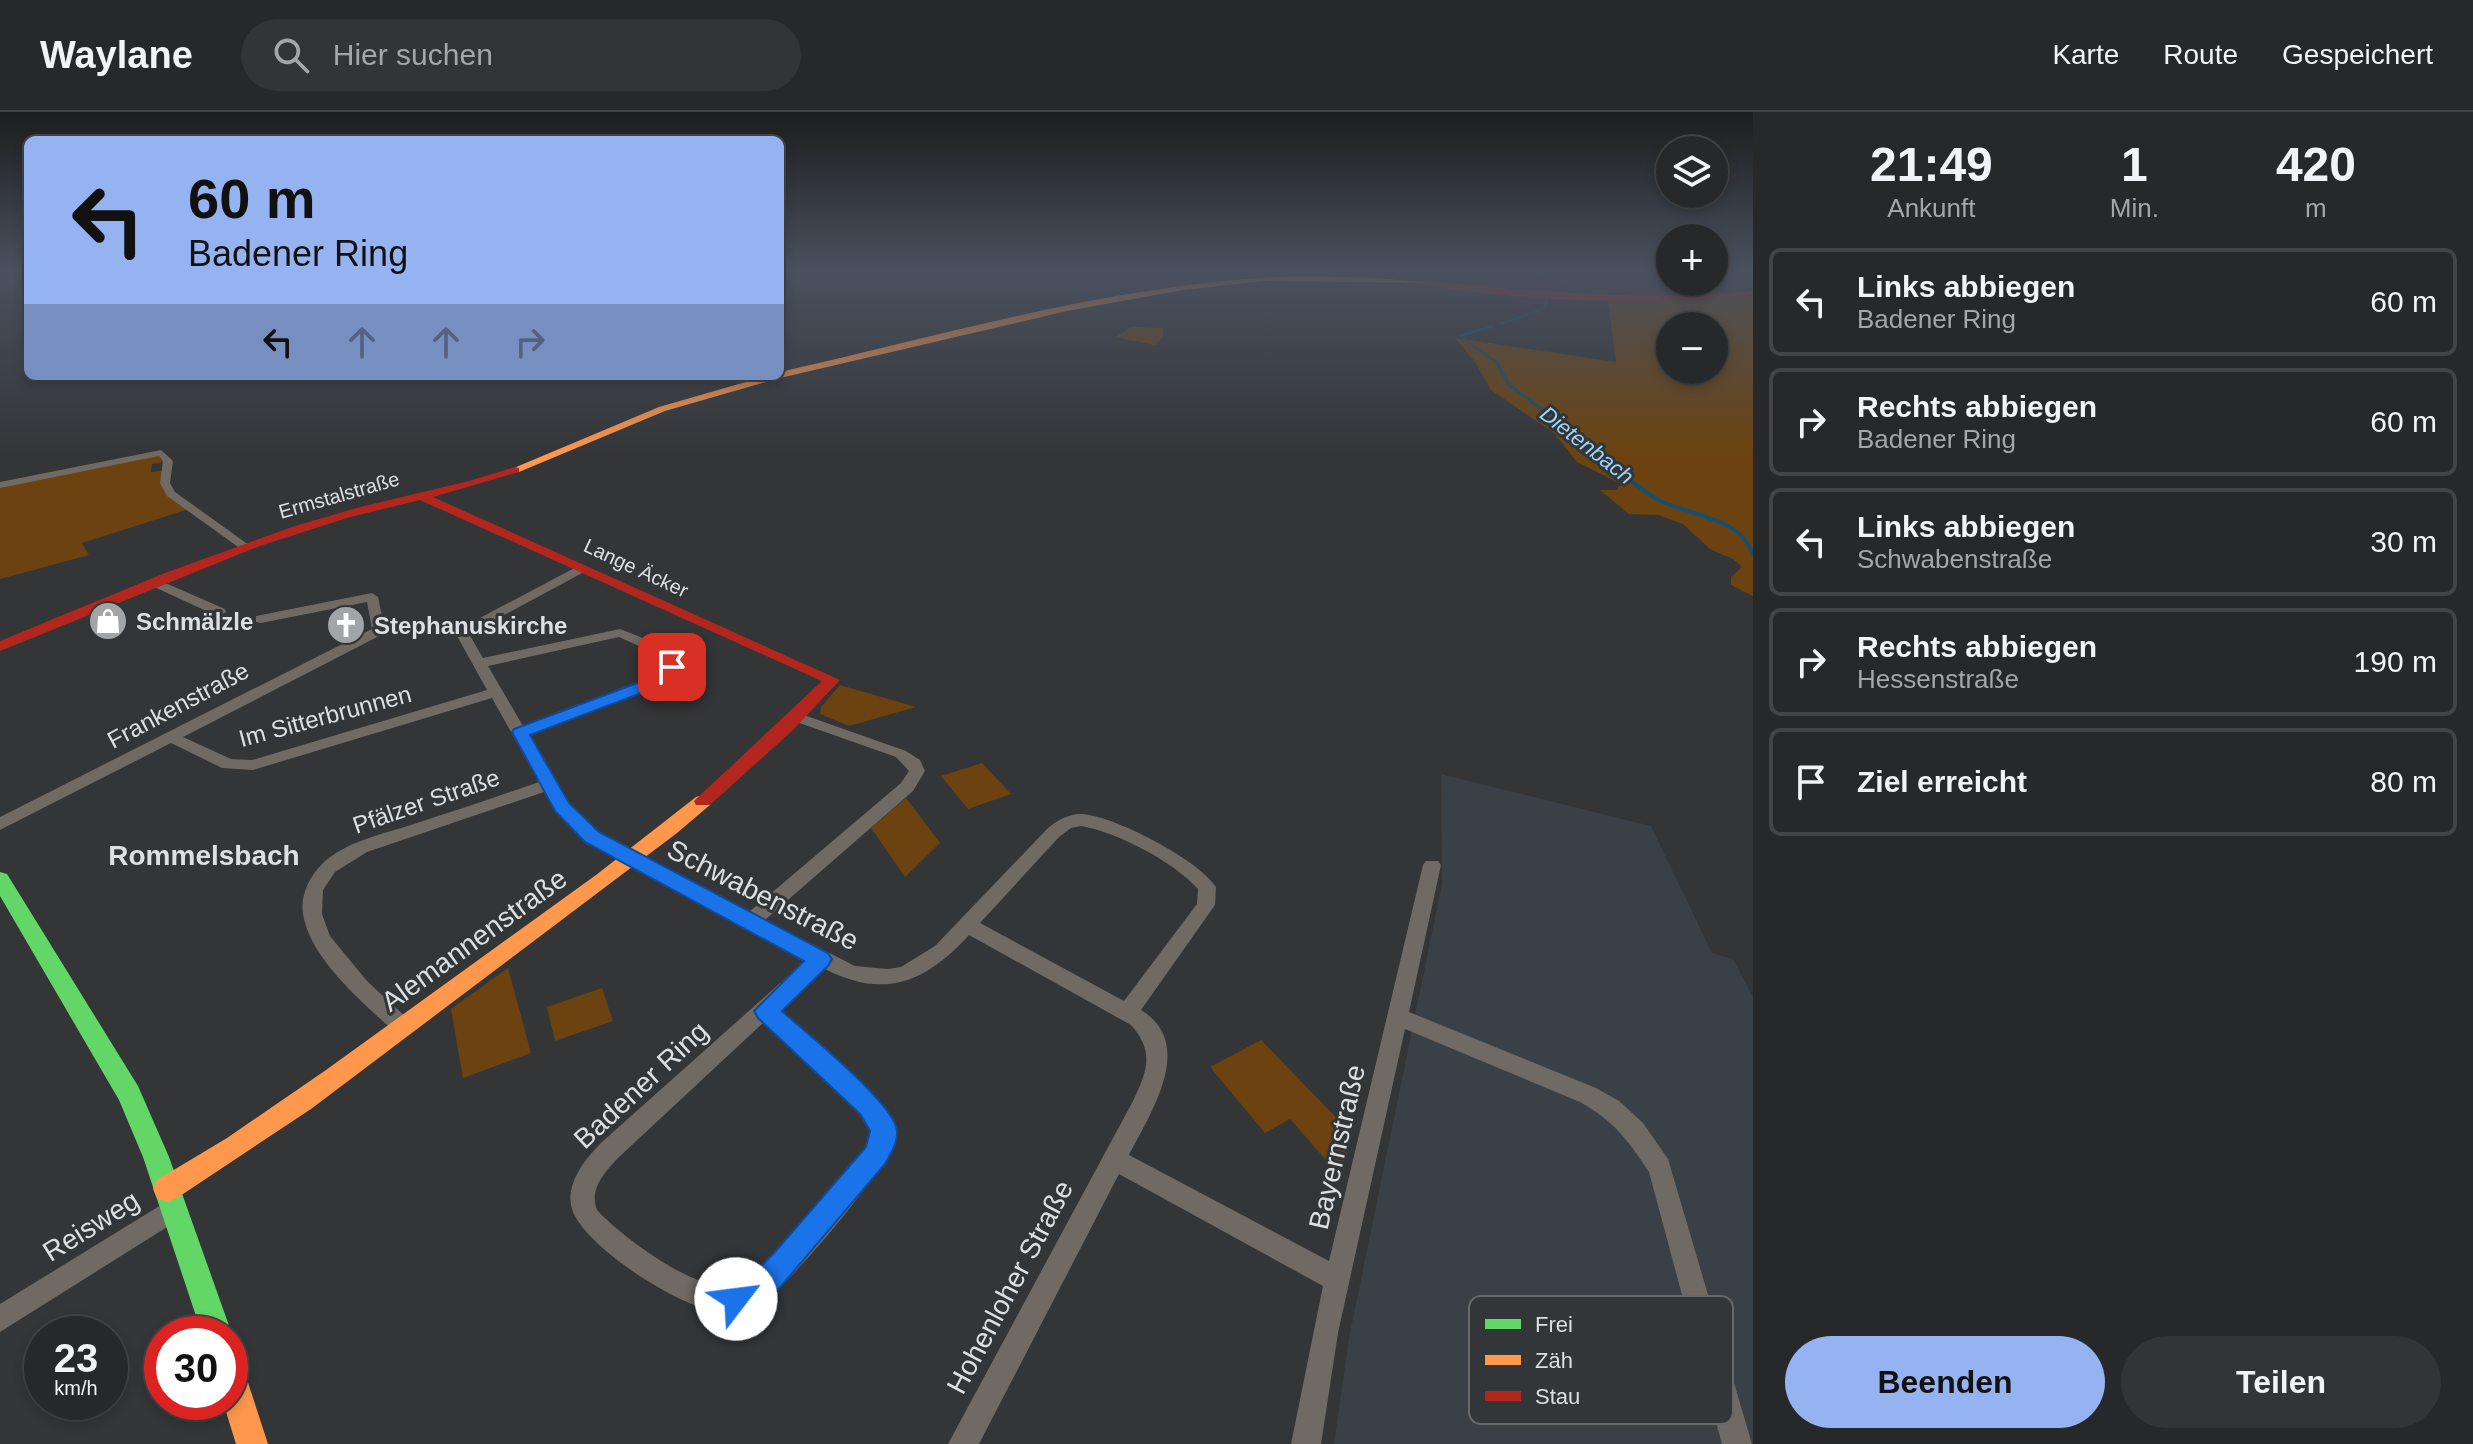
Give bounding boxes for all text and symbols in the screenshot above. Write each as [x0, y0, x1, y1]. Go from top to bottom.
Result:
search box [241, 19, 801, 91]
icon: search [269, 33, 313, 77]
text: Waylane [40, 34, 193, 76]
text: Hier suchen [333, 38, 493, 71]
text: Karte [2052, 39, 2119, 70]
text: Route [2163, 39, 2238, 70]
text: Gespeichert [2282, 39, 2433, 70]
map controls [1656, 136, 1728, 384]
button: layers [1656, 136, 1728, 208]
text: 21:49 [1870, 138, 1993, 191]
text: 1 [2121, 138, 2148, 191]
text: 420 [2276, 138, 2356, 191]
text: 60 m [188, 167, 316, 230]
icon: left [56, 168, 160, 272]
text: Ankunft [1887, 193, 1975, 223]
text: Min. [2110, 193, 2159, 223]
text: m [2305, 193, 2327, 223]
button: + [1656, 224, 1728, 296]
text: Badener Ring [188, 233, 408, 274]
text: Links abbiegen [1857, 270, 2075, 303]
icon: left [1789, 280, 1833, 324]
text: 60 m [2370, 285, 2437, 318]
text: Badener Ring [1857, 304, 2016, 334]
button: − [1656, 312, 1728, 384]
icon: left [256, 320, 300, 364]
icon: ahead [340, 320, 384, 364]
icon: ahead [424, 320, 468, 364]
icon: right [508, 320, 552, 364]
text: Rechts abbiegen [1857, 390, 2097, 423]
icon: right [1789, 400, 1833, 444]
water label: Dietenbach [1535, 401, 1639, 489]
text: 60 m [2370, 405, 2437, 438]
text: Badener Ring [1857, 424, 2016, 454]
street label: Ermstalstraße [276, 467, 402, 523]
text: Links abbiegen [1857, 510, 2075, 543]
icon: left [1789, 520, 1833, 564]
text: 30 m [2370, 525, 2437, 558]
street label: Lange Äcker [580, 534, 692, 602]
text: Schwabenstraße [1857, 544, 2052, 574]
shop icon: Schmälzle [87, 600, 129, 642]
church icon: Stephanuskirche [325, 604, 367, 646]
place label: Schmälzle [136, 608, 253, 635]
place label: Stephanuskirche [374, 612, 567, 639]
text: Rechts abbiegen [1857, 630, 2097, 663]
pin [638, 633, 706, 701]
icon: right [1789, 640, 1833, 684]
icon: arrive [650, 645, 694, 689]
text: 190 m [2354, 645, 2437, 678]
street label: Frankenstraße [103, 656, 253, 754]
text: Hessenstraße [1857, 664, 2019, 694]
street label: Im Sitterbrunnen [236, 680, 414, 752]
icon: arrive [1789, 760, 1833, 804]
street label: Pfälzer Straße [349, 763, 503, 839]
text: Ziel erreicht [1857, 765, 2027, 798]
text: 80 m [2370, 765, 2437, 798]
street label: Schwabenstraße [662, 833, 864, 957]
district label: Rommelsbach [108, 840, 300, 871]
street label: Alemannenstraße [375, 863, 573, 1017]
street label: Badener Ring [568, 1015, 714, 1155]
street label: Bayernstraße [1303, 1062, 1371, 1232]
street label: Hohenloher Straße [941, 1175, 1079, 1399]
street label: Reisweg [37, 1184, 145, 1268]
position arrow [694, 1257, 778, 1341]
legend [1469, 1296, 1733, 1424]
text: Frei [1535, 1312, 1573, 1337]
speed limit sign: 30 [144, 1316, 248, 1420]
text: 23 [54, 1336, 98, 1380]
button: Beenden [1785, 1336, 2105, 1428]
button: Teilen [2121, 1336, 2441, 1428]
text: Zäh [1535, 1348, 1573, 1373]
text: km/h [54, 1377, 98, 1399]
text: Stau [1535, 1384, 1580, 1409]

